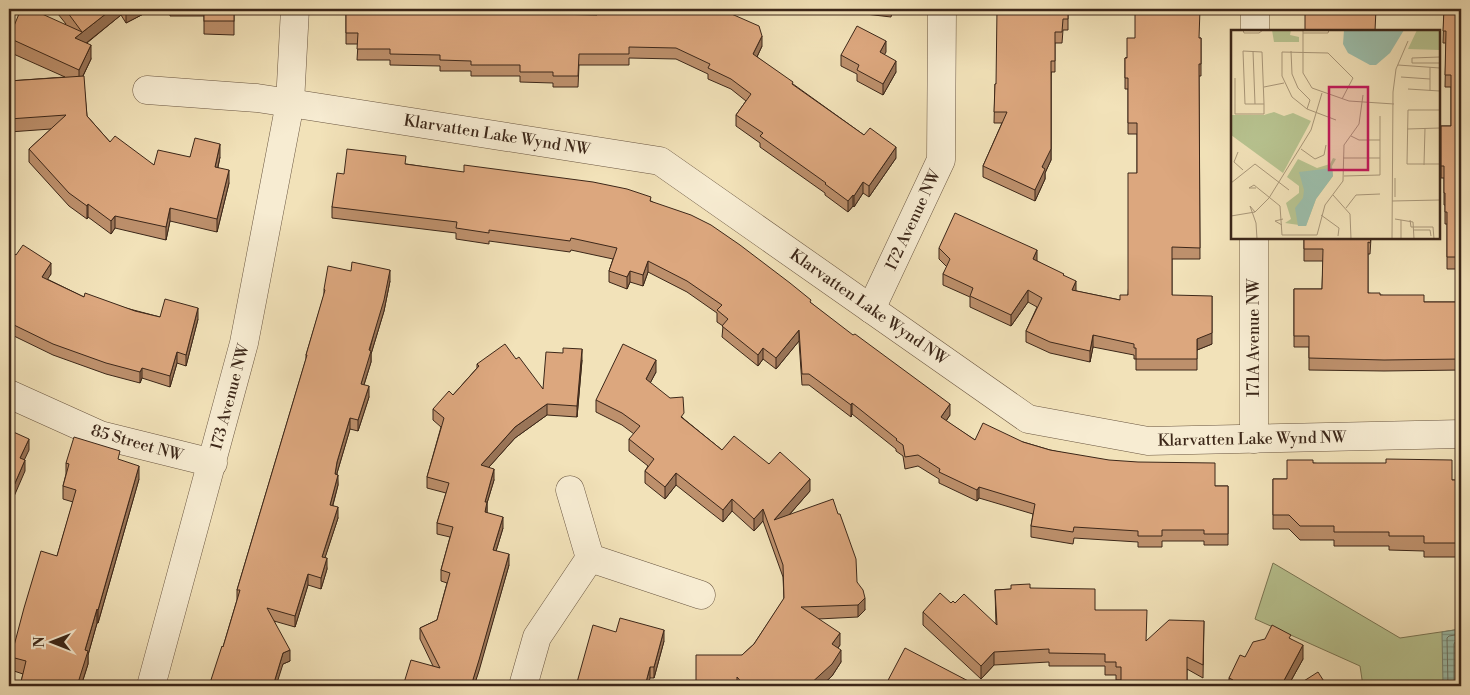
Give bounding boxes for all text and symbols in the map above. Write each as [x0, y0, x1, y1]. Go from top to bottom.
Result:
inset map [1231, 30, 1440, 239]
street label: Klarvatten Lake Wynd NW [402, 110, 592, 160]
street label: 172 Avenue NW [881, 166, 945, 274]
street label: Klarvatten Lake Wynd NW [786, 245, 952, 370]
street label: 171A Avenue NW [1244, 278, 1264, 397]
street label: 173 Avenue NW [206, 342, 254, 452]
street label: 85 Street NW [89, 420, 186, 466]
street label: Klarvatten Lake Wynd NW [1157, 427, 1347, 451]
north arrow [28, 618, 78, 668]
text: N [31, 636, 49, 648]

